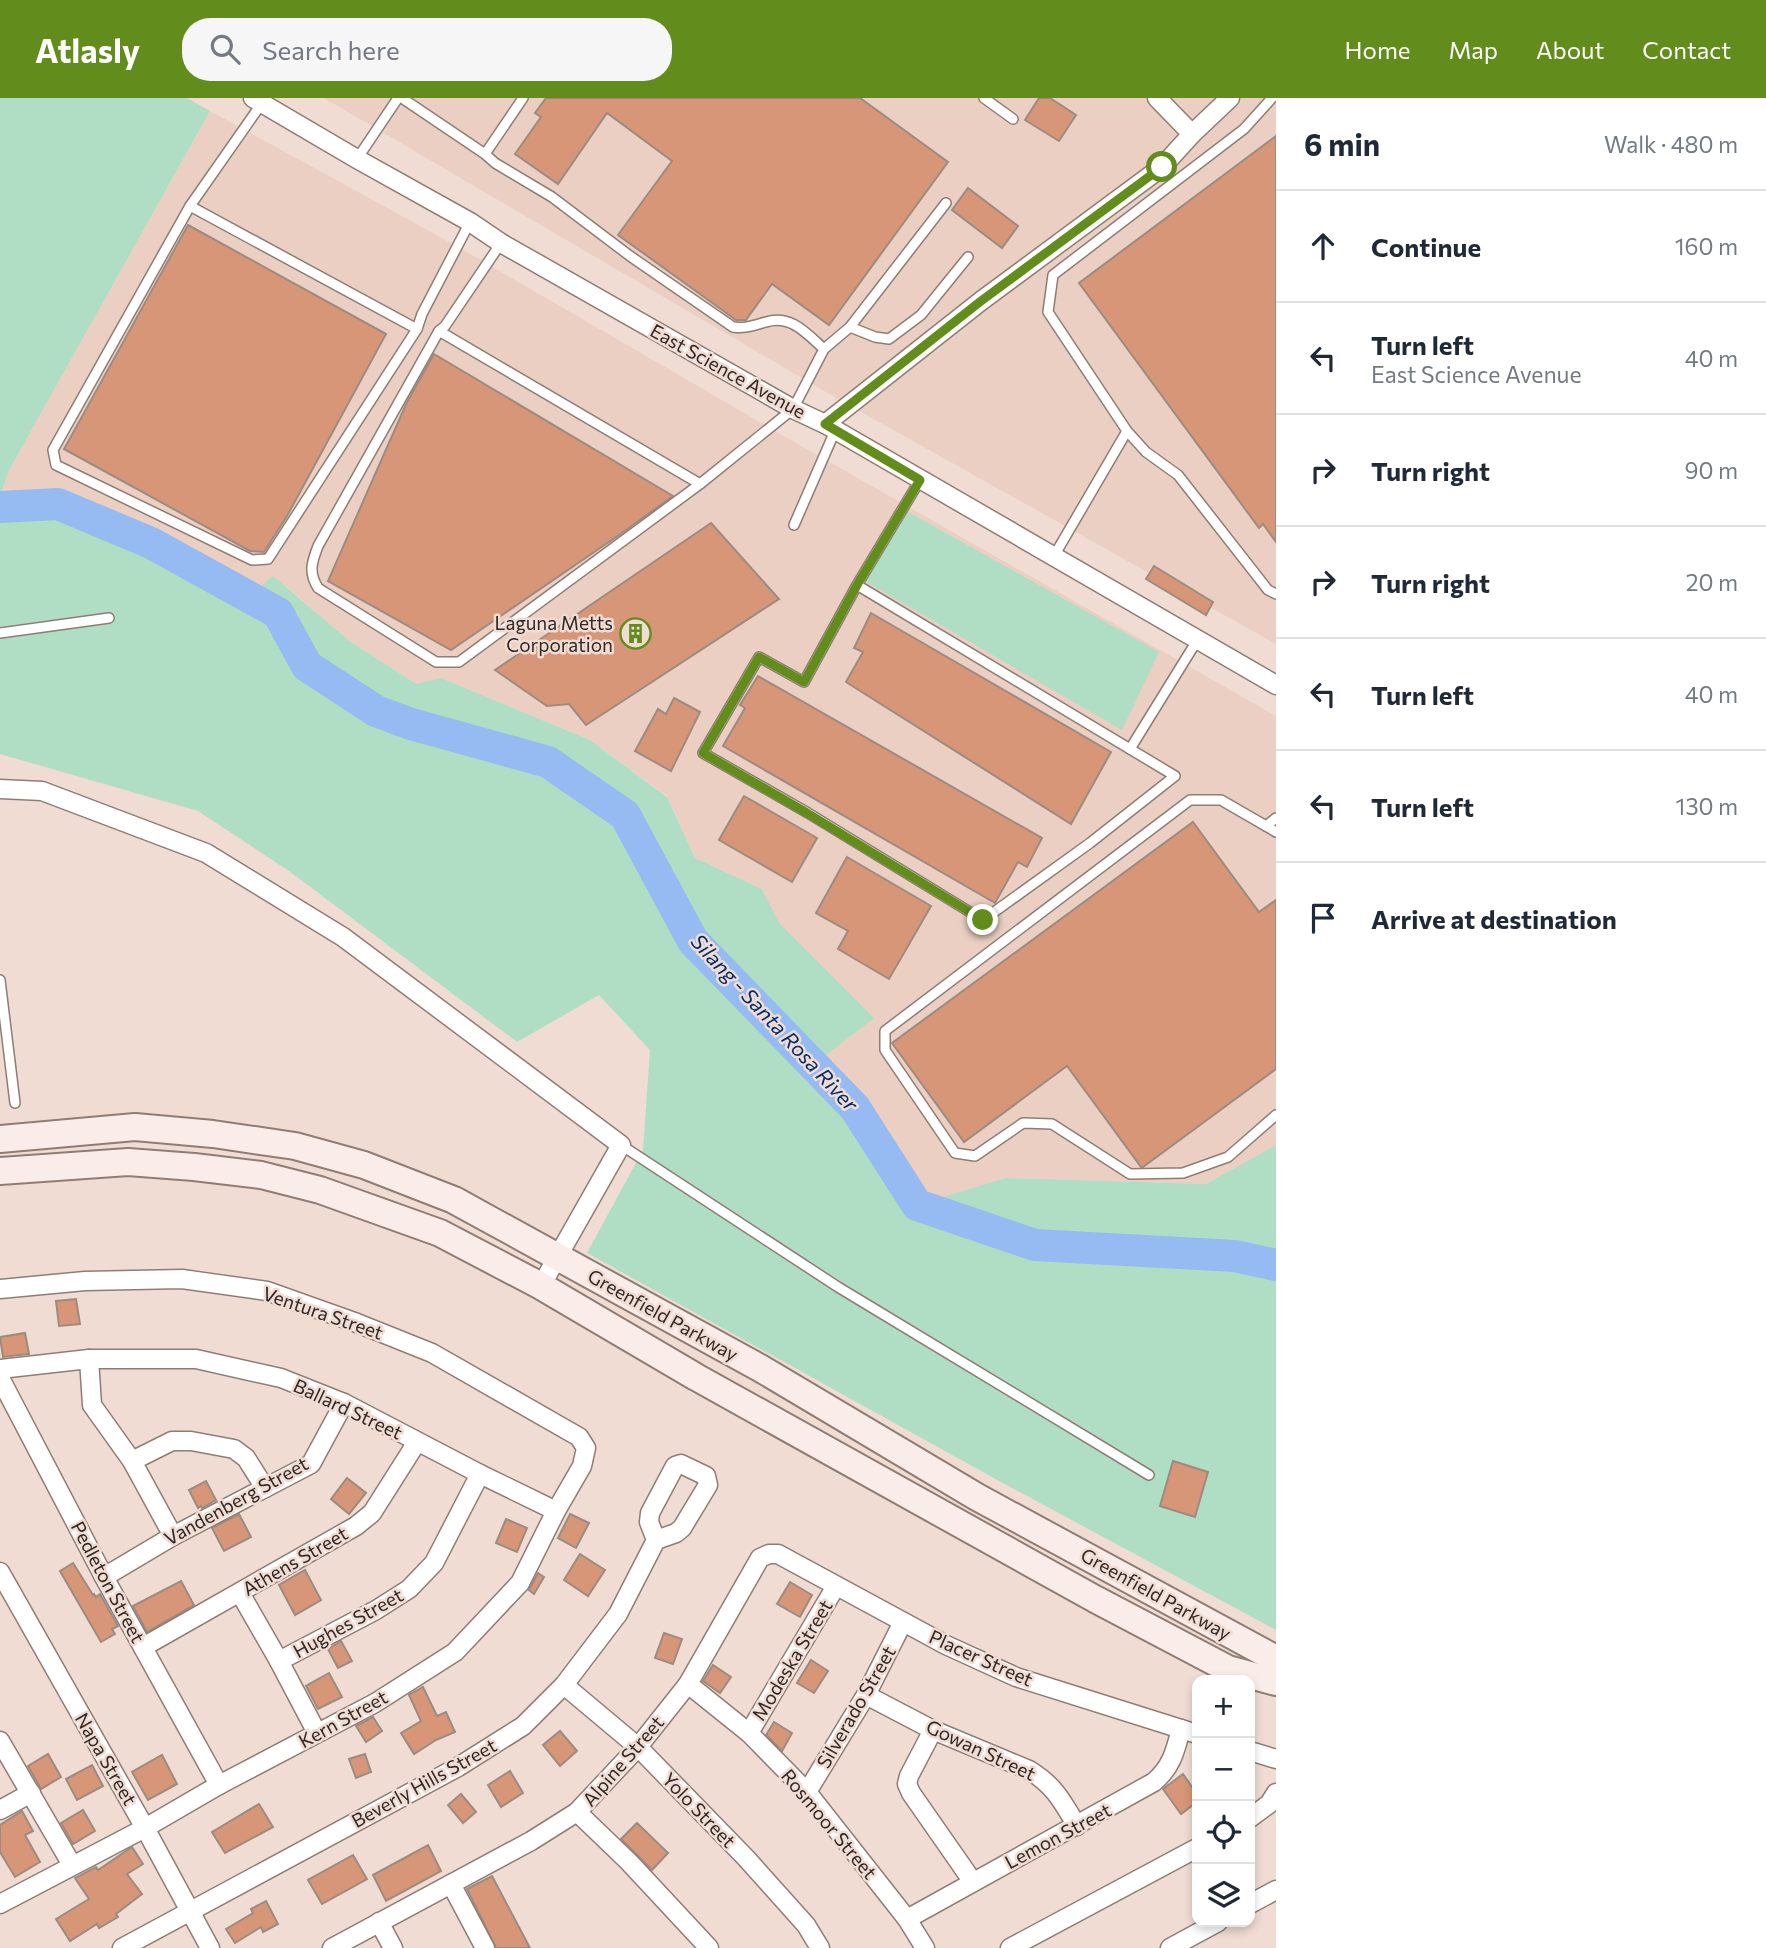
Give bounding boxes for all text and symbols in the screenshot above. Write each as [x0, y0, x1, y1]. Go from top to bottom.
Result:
search box [182, 18, 672, 81]
text: Atlasly [35, 29, 140, 70]
icon: search [206, 30, 244, 68]
text: Search here [262, 34, 400, 65]
text: Home [1345, 35, 1411, 64]
text: Map [1449, 35, 1498, 64]
text: About [1536, 35, 1604, 64]
text: Contact [1642, 35, 1731, 64]
text: 6 min [1304, 125, 1380, 162]
text: Walk · 480 m [1604, 130, 1738, 158]
route start [1146, 151, 1177, 182]
icon: ahead [1304, 227, 1342, 265]
text: Continue [1371, 231, 1481, 262]
text: 160 m [1675, 232, 1738, 260]
street label: East Science Avenue [647, 318, 810, 423]
text: Turn left [1371, 329, 1474, 360]
icon: left [1304, 339, 1342, 377]
text: 40 m [1685, 344, 1738, 372]
text: East Science Avenue [1371, 360, 1582, 388]
icon: right [1304, 451, 1342, 489]
text: Turn right [1371, 455, 1490, 486]
text: 90 m [1685, 456, 1738, 484]
icon: right [1304, 563, 1342, 601]
text: Turn right [1371, 567, 1490, 598]
text: 20 m [1686, 568, 1738, 596]
place label: Laguna Metts Corporation [495, 611, 613, 656]
building icon: Laguna Metts Corporation [619, 617, 653, 651]
icon: left [1304, 675, 1342, 713]
text: Turn left [1371, 679, 1474, 710]
text: 40 m [1685, 680, 1738, 708]
icon: left [1304, 787, 1342, 825]
text: Turn left [1371, 791, 1474, 822]
text: 130 m [1676, 792, 1738, 820]
icon: arrive [1304, 899, 1342, 937]
text: Arrive at destination [1371, 903, 1617, 934]
route end [967, 904, 998, 935]
water label: Silang - Santa Rosa River [686, 928, 864, 1116]
street label: Greenfield Parkway [584, 1264, 743, 1365]
street label: Ventura Street [260, 1281, 387, 1344]
street label: Ballard Street [290, 1373, 406, 1444]
street label: Vandenberg Street [160, 1451, 312, 1550]
street label: Pedleton Street [67, 1517, 150, 1647]
street label: Athens Street [238, 1521, 352, 1600]
street label: Greenfield Parkway [1077, 1543, 1236, 1644]
street label: Hughes Street [289, 1583, 407, 1662]
street label: Modeska Street [747, 1595, 837, 1724]
street label: Placer Street [926, 1624, 1037, 1691]
street label: Silverado Street [811, 1641, 900, 1772]
map controls [1192, 1675, 1255, 1927]
button: + [1192, 1675, 1255, 1738]
street label: Kern Street [294, 1685, 391, 1752]
street label: Napa Street [71, 1708, 142, 1809]
street label: Alpine Street [577, 1711, 668, 1811]
street label: Gowan Street [923, 1714, 1040, 1785]
street label: Beverly Hills Street [347, 1733, 500, 1832]
button: − [1192, 1738, 1255, 1801]
street label: Rosmoor Street [777, 1764, 882, 1883]
street label: Yolo Street [658, 1767, 741, 1852]
street label: Lemon Street [1001, 1798, 1115, 1873]
button: locate [1192, 1801, 1255, 1864]
button: layers [1192, 1864, 1255, 1927]

